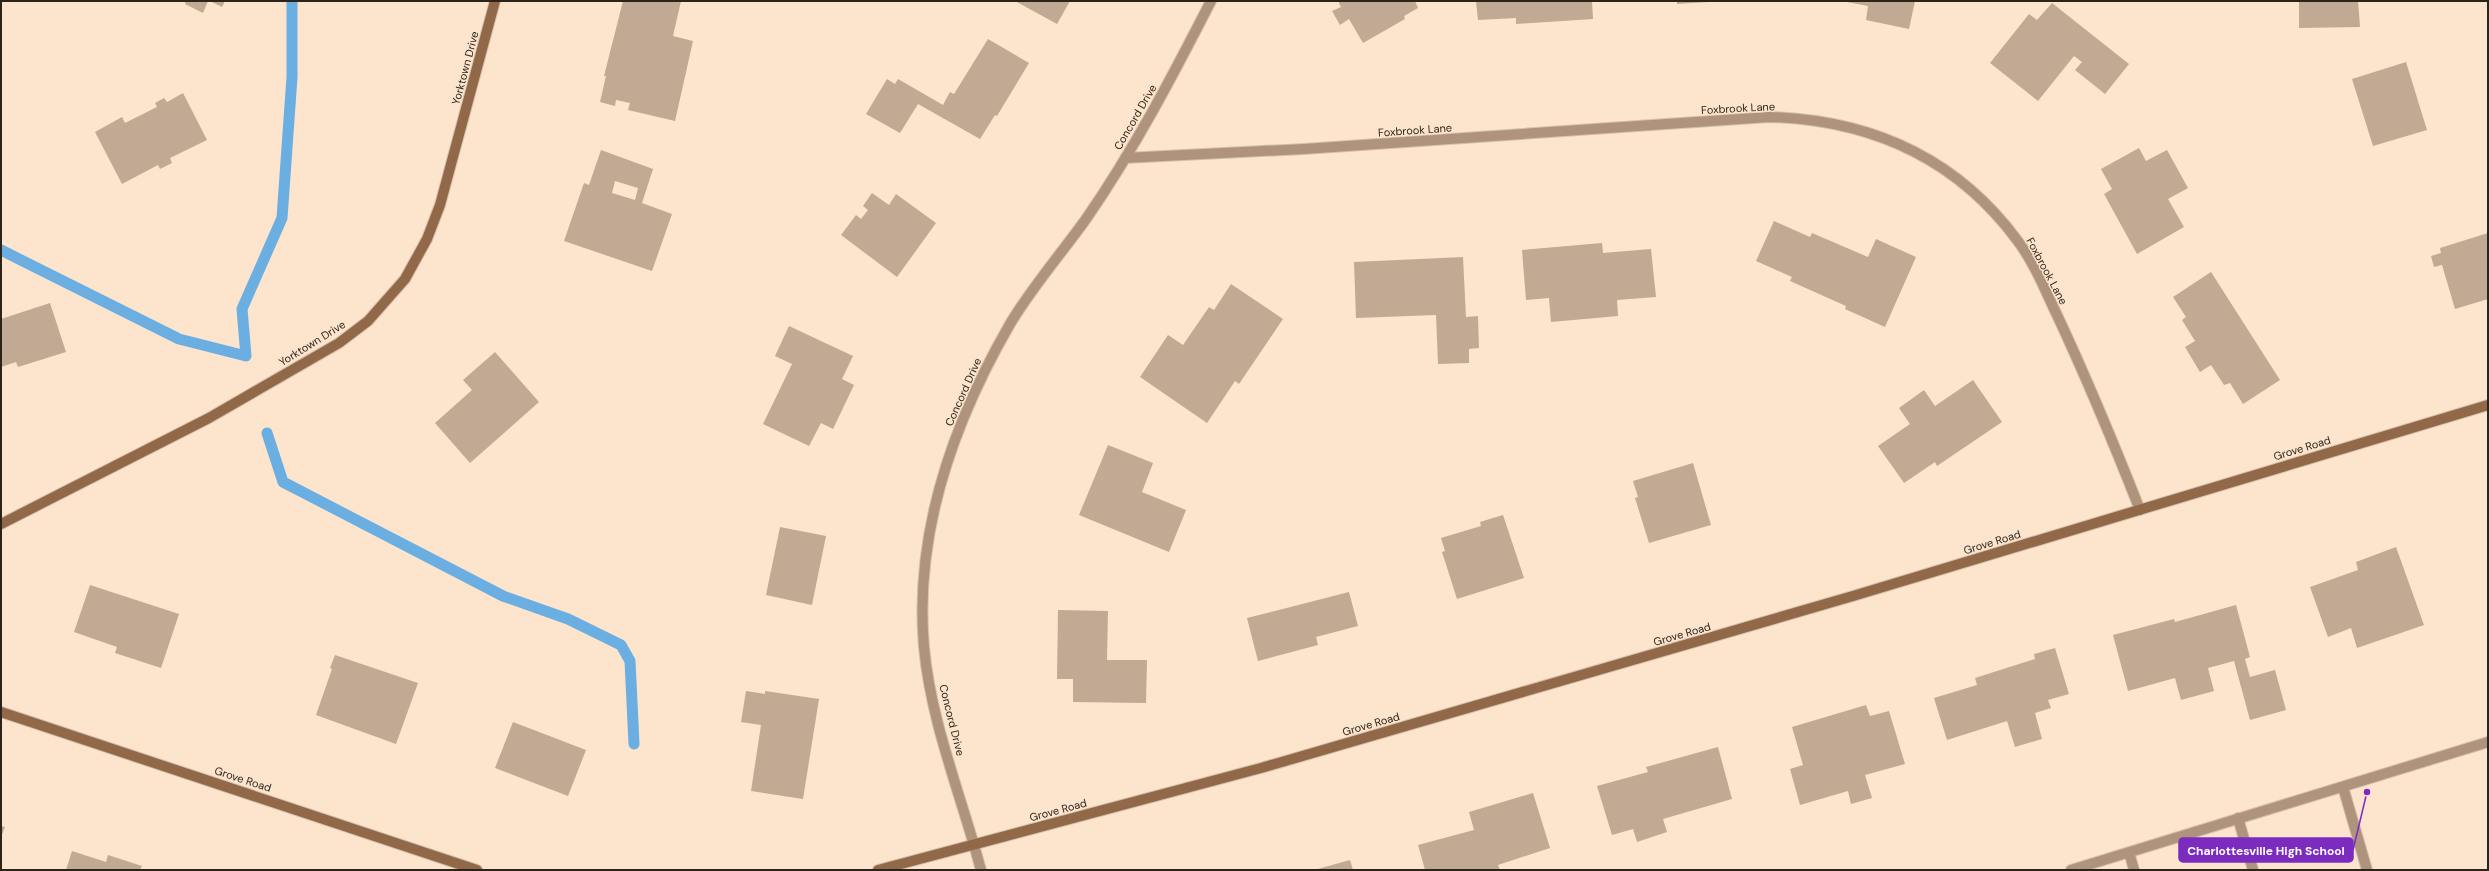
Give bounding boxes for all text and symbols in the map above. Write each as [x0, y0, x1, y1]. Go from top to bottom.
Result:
street label: Yorktown Drive [448, 30, 482, 106]
street label: Concord Drive [1111, 82, 1159, 152]
street label: Foxbrook Lane [1701, 99, 1775, 117]
street label: Foxbrook Lane [1378, 120, 1452, 140]
street label: Foxbrook Lane [2023, 235, 2071, 307]
street label: Yorktown Drive [276, 317, 348, 369]
street label: Concord Drive [942, 356, 984, 428]
street label: Grove Road [2272, 433, 2332, 463]
street label: Grove Road [1962, 527, 2022, 557]
street label: Grove Road [1652, 619, 1712, 649]
street label: Concord Drive [936, 683, 968, 757]
street label: Grove Road [1341, 709, 1401, 739]
street label: Grove Road [213, 763, 273, 795]
street label: Grove Road [1028, 796, 1088, 824]
callout: Charlottesville High School [2179, 838, 2353, 862]
text: Charlottesville High School [2187, 843, 2345, 859]

